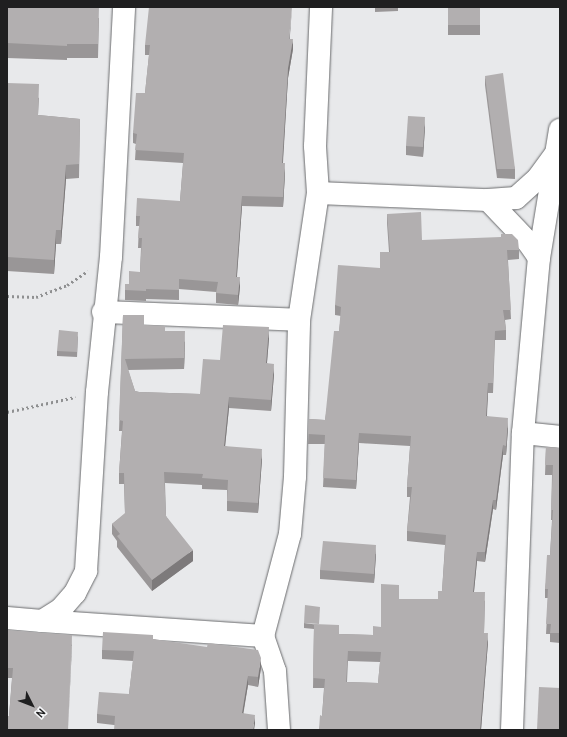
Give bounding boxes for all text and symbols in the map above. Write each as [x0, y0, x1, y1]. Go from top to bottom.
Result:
north arrow [12, 685, 52, 725]
text: N [33, 705, 49, 721]

